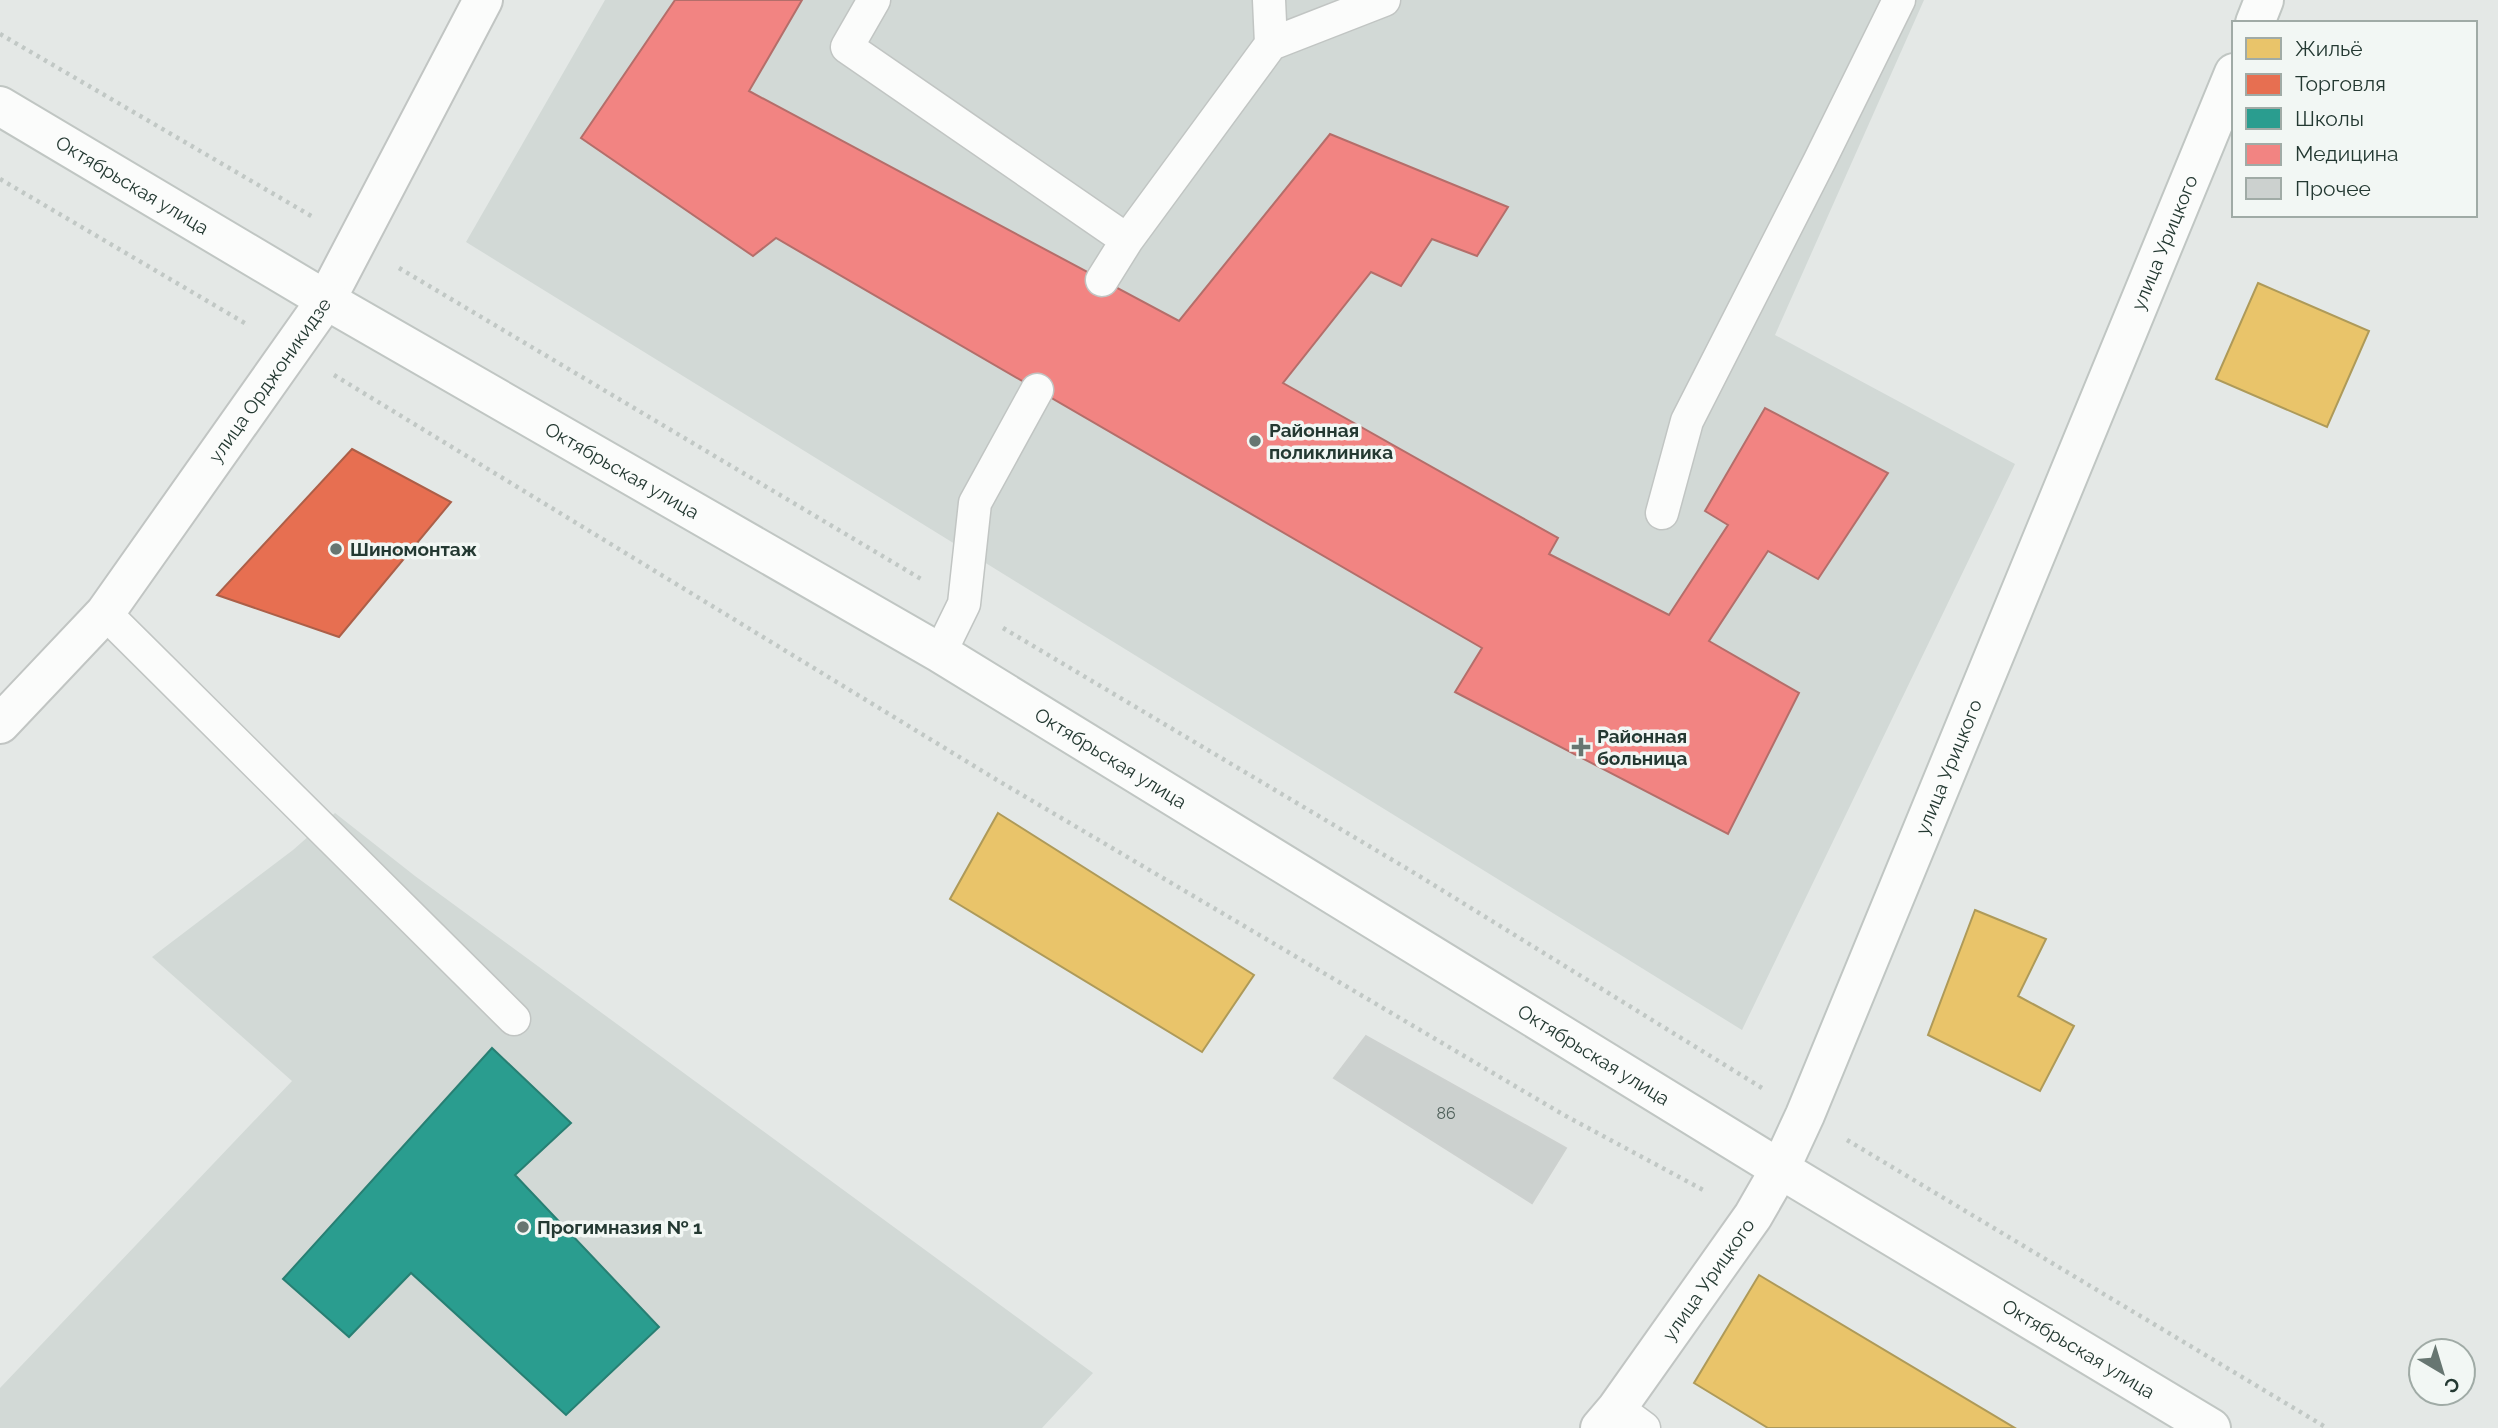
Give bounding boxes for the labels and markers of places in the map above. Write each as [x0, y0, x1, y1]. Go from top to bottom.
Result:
place label: Районная поликлиника [1269, 419, 1393, 463]
marker: Районная поликлиника [1247, 433, 1263, 449]
place label: Шиномонтаж [350, 538, 477, 560]
marker: Шиномонтаж [328, 541, 344, 557]
place label: Районная больница [1597, 725, 1687, 769]
marker: Районная больница [1571, 737, 1591, 757]
place label: Прогимназия № 1 [537, 1216, 703, 1238]
marker: Прогимназия № 1 [515, 1219, 531, 1235]

